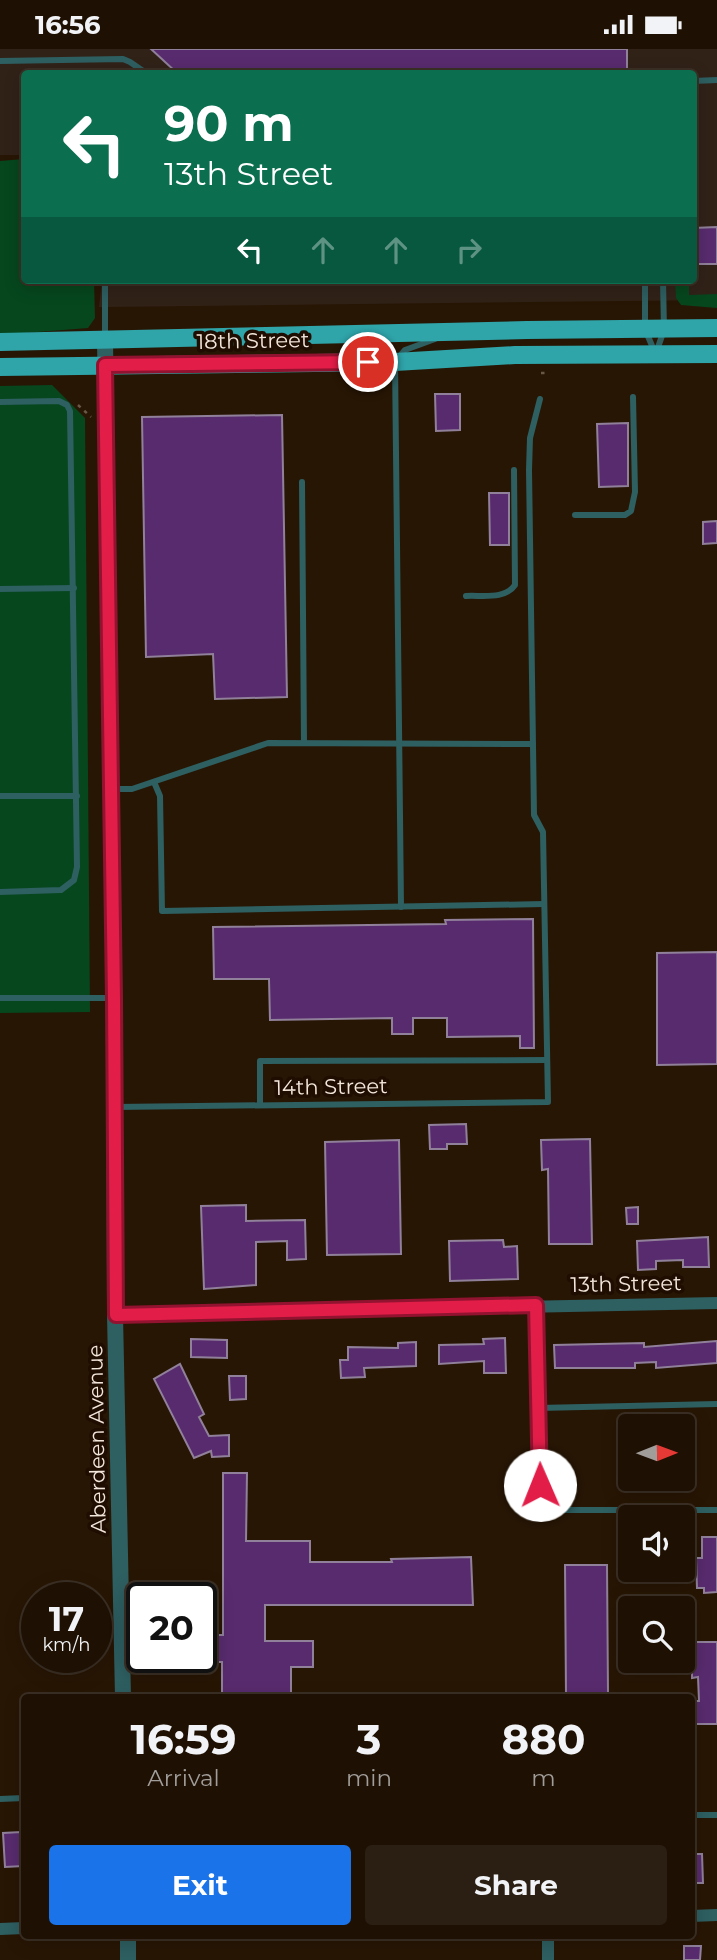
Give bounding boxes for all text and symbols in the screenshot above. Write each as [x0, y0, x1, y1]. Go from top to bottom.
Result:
text: 16:56 [35, 9, 101, 41]
text: 90 m [164, 94, 294, 153]
icon: left [49, 98, 140, 189]
text: 13th Street [164, 154, 333, 193]
icon: left [231, 231, 269, 269]
icon: ahead [304, 231, 342, 269]
icon: ahead [377, 231, 415, 269]
icon: right [450, 231, 488, 269]
street label: 18th Street [196, 327, 310, 354]
pin [338, 332, 398, 392]
icon: arrive [349, 343, 387, 381]
street label: 14th Street [274, 1073, 388, 1100]
street label: 13th Street [570, 1270, 682, 1297]
street label: Aberdeen Avenue [82, 1344, 111, 1534]
north arrow [618, 1414, 695, 1491]
map controls [618, 1414, 695, 1673]
position arrow [503, 1448, 577, 1522]
button: sound [618, 1505, 695, 1582]
speed limit sign: 20 [126, 1582, 217, 1673]
button: search [618, 1596, 695, 1673]
text: 17 [49, 1597, 84, 1640]
text: km/h [42, 1634, 91, 1656]
text: 16:59 [130, 1713, 236, 1765]
text: 3 [357, 1713, 381, 1765]
text: 880 [502, 1713, 585, 1765]
text: Arrival [147, 1764, 220, 1792]
text: min [346, 1764, 392, 1792]
text: m [531, 1764, 556, 1792]
button: Exit [49, 1845, 351, 1925]
button: Share [365, 1845, 667, 1925]

